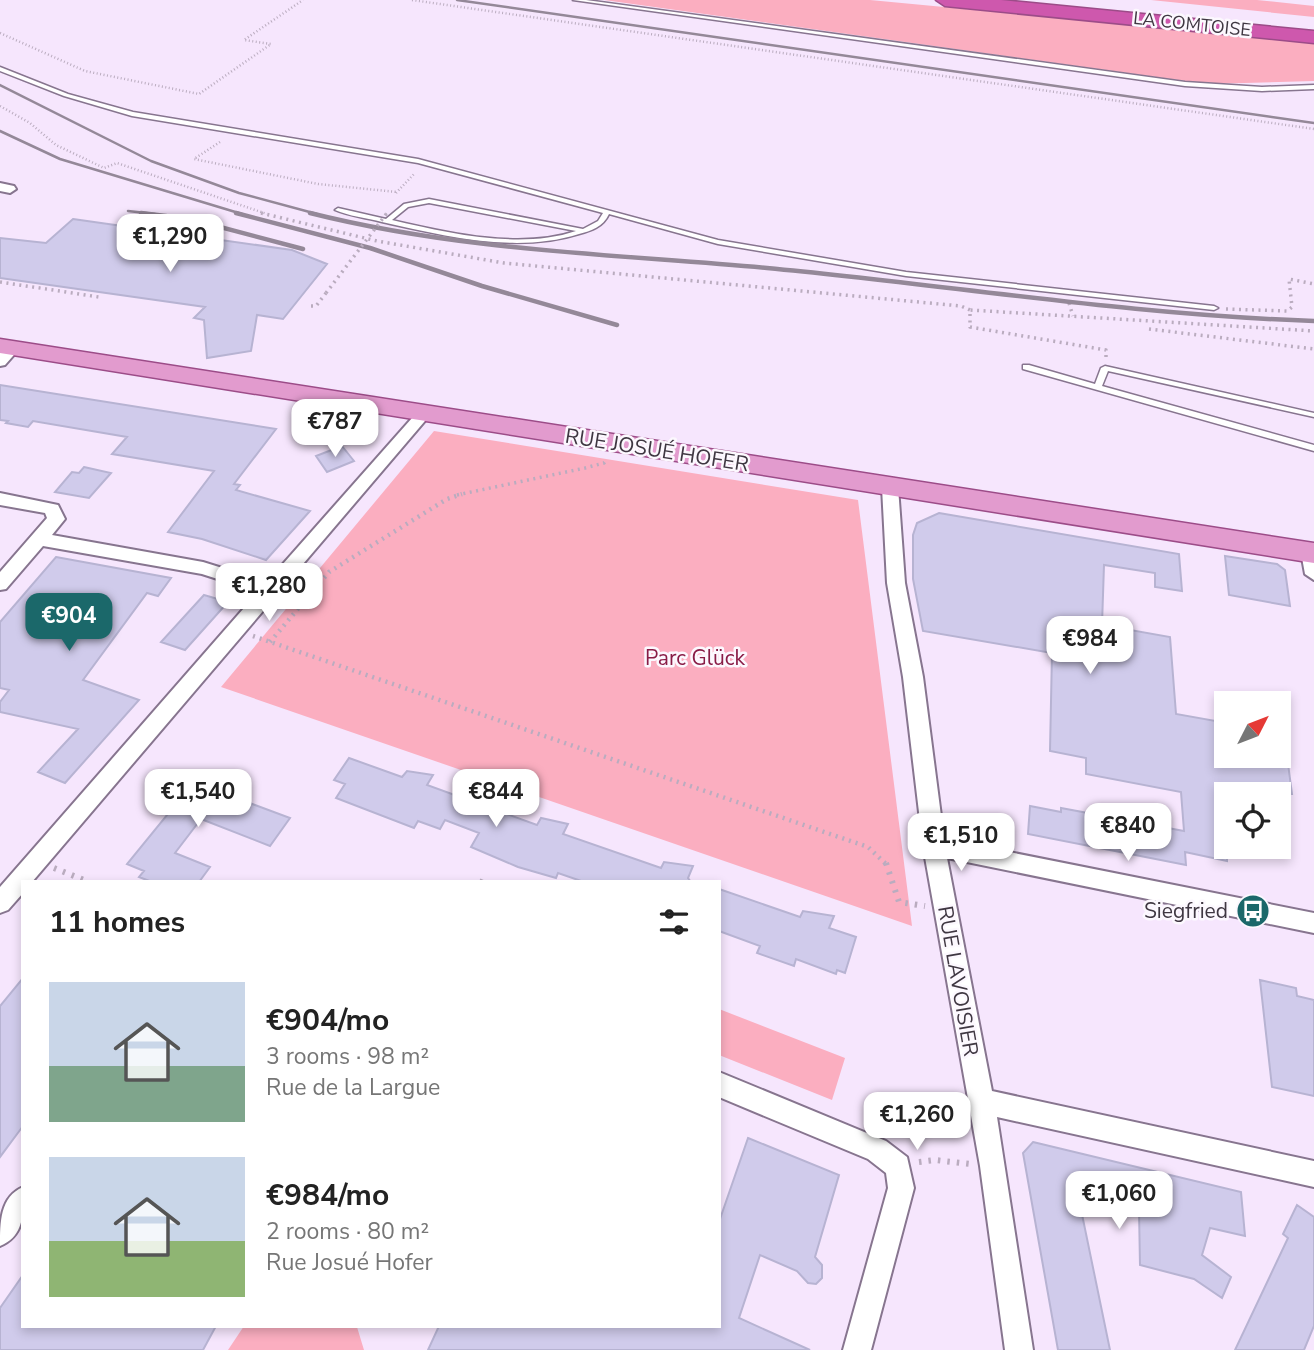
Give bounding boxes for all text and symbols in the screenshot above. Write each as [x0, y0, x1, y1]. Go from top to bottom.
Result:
street label: LA COMTOISE [1132, 6, 1252, 42]
pin: €1,290 [113, 215, 227, 274]
text: €1,290 [133, 221, 207, 252]
pin: €787 [294, 400, 376, 459]
text: €787 [307, 406, 363, 437]
street label: RUE JOSUÉ HOFER [563, 422, 751, 478]
pin: €1,280 [212, 564, 326, 623]
text: €1,280 [232, 570, 306, 601]
pin: €904 [28, 594, 110, 653]
text: €904 [41, 600, 97, 631]
pin: €984 [1049, 616, 1131, 676]
text: €984 [1062, 623, 1118, 654]
park label: Parc Glück [645, 644, 745, 672]
north arrow [1214, 691, 1292, 768]
map controls [1214, 691, 1291, 859]
pin: €1,540 [141, 770, 255, 829]
pin: €844 [455, 770, 537, 829]
text: €1,540 [161, 776, 235, 807]
text: €844 [468, 776, 524, 807]
button: locate [1214, 782, 1291, 859]
pin: €840 [1087, 804, 1169, 863]
text: €840 [1100, 810, 1156, 841]
pin: €1,510 [904, 814, 1018, 873]
text: €1,510 [924, 820, 998, 851]
bus stop icon: Siegfried [1234, 892, 1272, 930]
place label: Siegfried [1144, 897, 1228, 925]
text: 11 homes [49, 902, 185, 943]
icon: filters [655, 903, 693, 941]
street label: RUE LAVOISIER [931, 904, 985, 1058]
text: €904/mo [266, 1000, 389, 1041]
icon: home [105, 1010, 189, 1094]
text: 3 rooms · 98 m² [266, 1041, 429, 1072]
text: Rue de la Largue [266, 1072, 440, 1103]
pin: €1,260 [860, 1092, 974, 1152]
text: €1,260 [880, 1099, 954, 1130]
pin: €1,060 [1062, 1172, 1176, 1231]
text: €984/mo [266, 1175, 389, 1216]
text: €1,060 [1082, 1178, 1156, 1209]
icon: home [105, 1185, 189, 1269]
text: 2 rooms · 80 m² [266, 1216, 429, 1247]
text: Rue Josué Hofer [266, 1247, 433, 1278]

